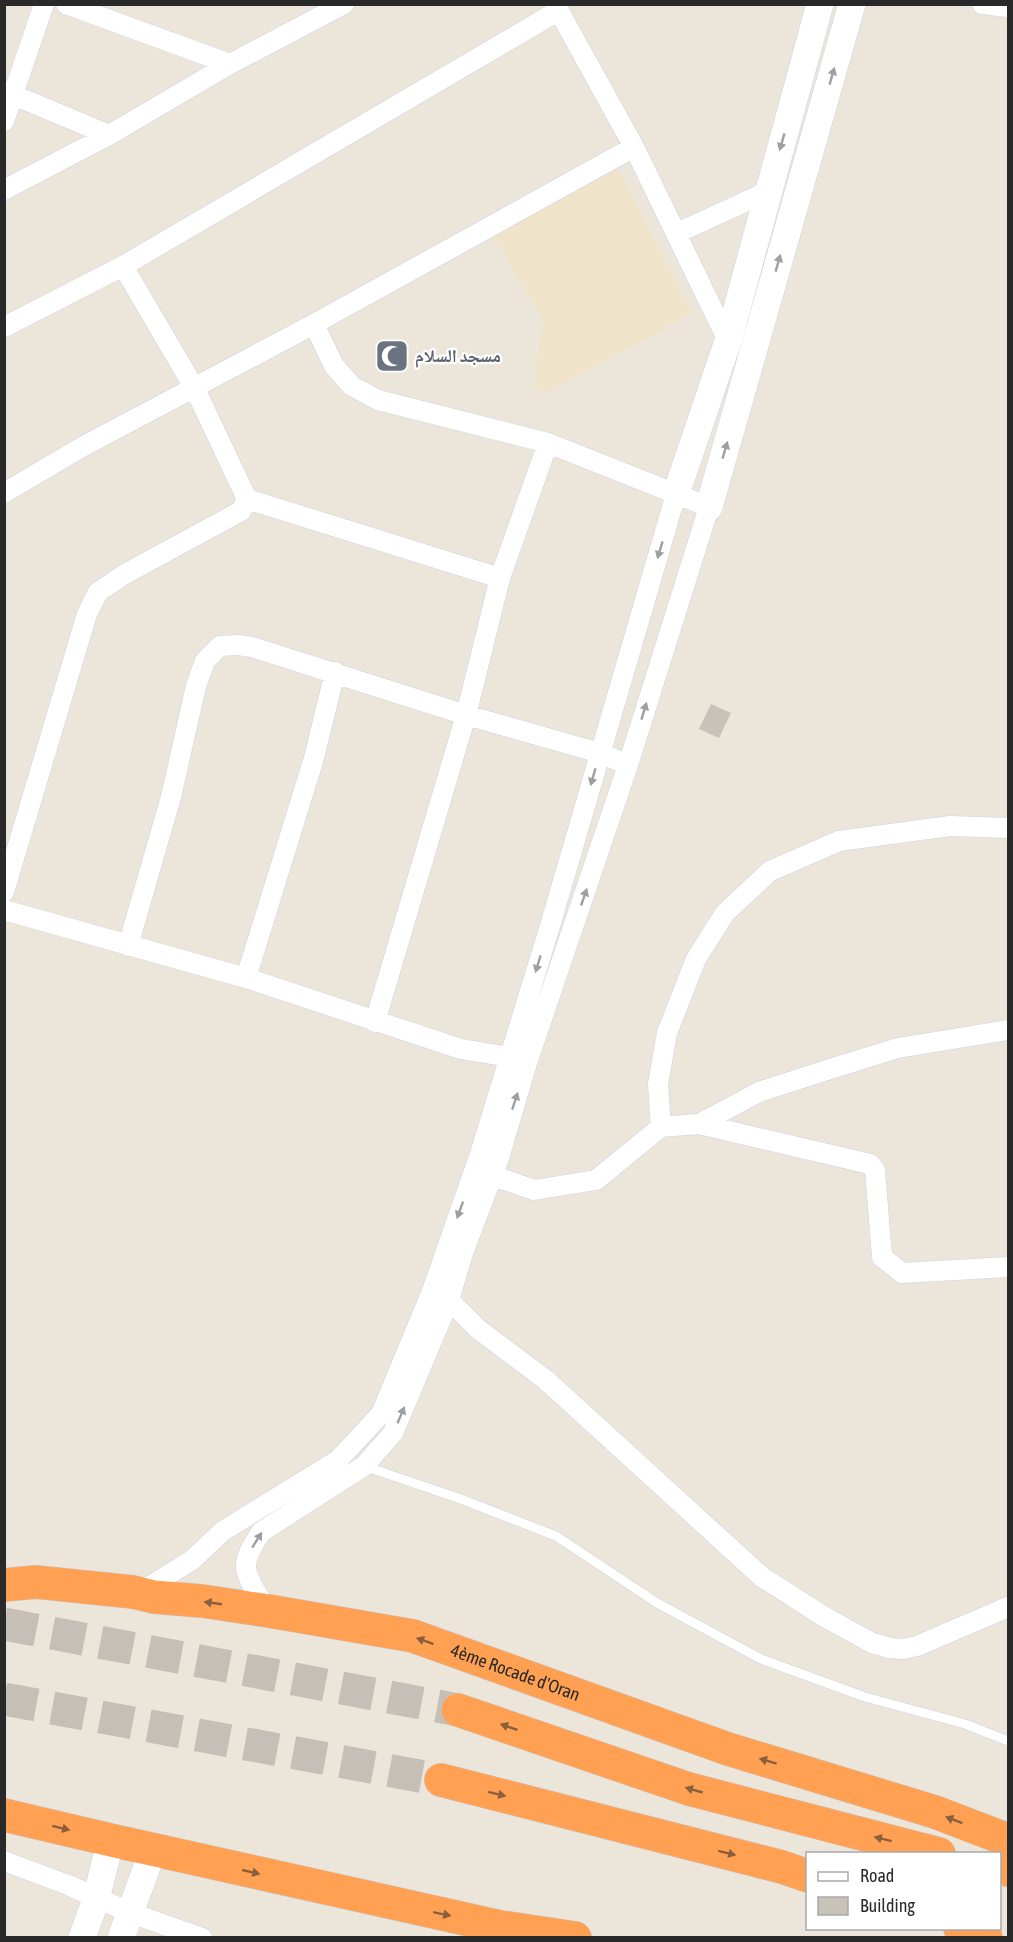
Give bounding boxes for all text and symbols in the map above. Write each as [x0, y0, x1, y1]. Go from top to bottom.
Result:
one-way arrow [828, 66, 837, 84]
one-way arrow [777, 133, 786, 151]
one-way arrow [774, 254, 784, 272]
mosque icon: مسجد السلام [374, 338, 410, 374]
place label: مسجد السلام [415, 345, 501, 368]
one-way arrow [721, 441, 730, 459]
one-way arrow [655, 541, 664, 559]
one-way arrow [640, 702, 650, 720]
one-way arrow [588, 768, 597, 786]
one-way arrow [579, 888, 589, 906]
one-way arrow [533, 955, 542, 973]
one-way arrow [511, 1092, 520, 1110]
one-way arrow [455, 1202, 465, 1220]
one-way arrow [396, 1405, 406, 1423]
one-way arrow [251, 1532, 262, 1548]
one-way arrow [203, 1598, 222, 1607]
one-way arrow [416, 1636, 434, 1645]
street label: 4ème Rocade d'Oran [448, 1639, 583, 1705]
one-way arrow [500, 1722, 518, 1732]
one-way arrow [759, 1756, 777, 1765]
one-way arrow [685, 1785, 703, 1794]
one-way arrow [488, 1790, 506, 1800]
one-way arrow [945, 1814, 963, 1824]
one-way arrow [52, 1824, 71, 1834]
one-way arrow [873, 1834, 891, 1843]
one-way arrow [718, 1848, 736, 1858]
legend [806, 1852, 1001, 1930]
text: Road [860, 1865, 894, 1886]
one-way arrow [242, 1868, 261, 1877]
text: Building [860, 1895, 915, 1916]
one-way arrow [433, 1910, 452, 1919]

